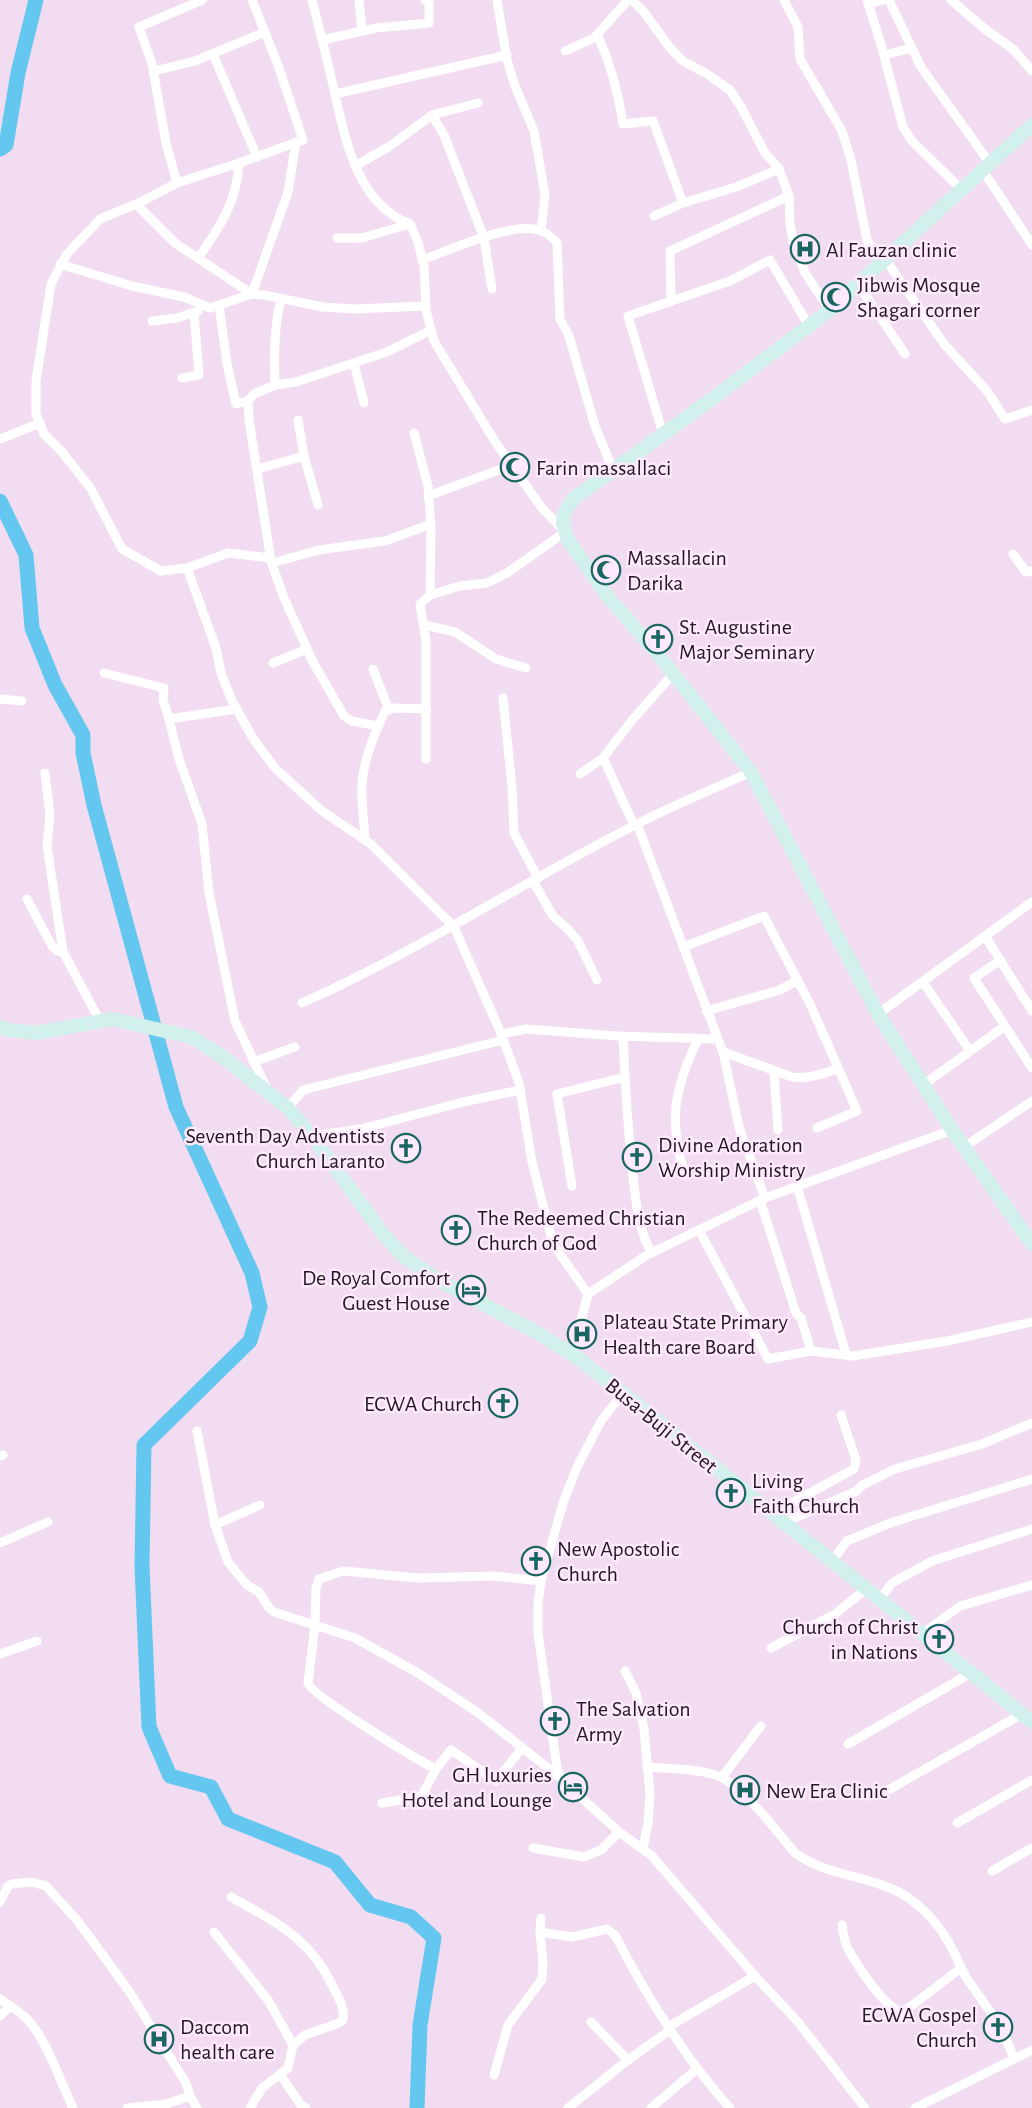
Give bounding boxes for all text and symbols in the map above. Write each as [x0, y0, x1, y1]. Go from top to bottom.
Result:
hospital icon: Al Fauzan clinic [789, 233, 821, 265]
place label: Al Fauzan clinic [826, 239, 957, 261]
place label: Jibwis Mosque Shagari corner [857, 274, 981, 321]
mosque icon: Jibwis Mosque Shagari corner [820, 281, 852, 313]
mosque icon: Farin massallaci [499, 451, 531, 483]
place label: Farin massallaci [536, 457, 671, 479]
place label: Massallacin Darika [627, 547, 727, 594]
mosque icon: Massallacin Darika [590, 554, 622, 586]
place label: St. Augustine Major Seminary [679, 616, 815, 663]
church icon: St. Augustine Major Seminary [642, 623, 674, 655]
place label: Seventh Day Adventists Church Laranto [185, 1125, 385, 1172]
church icon: Seventh Day Adventists Church Laranto [390, 1132, 422, 1164]
place label: Divine Adoration Worship Ministry [658, 1134, 806, 1181]
church icon: Divine Adoration Worship Ministry [621, 1141, 653, 1173]
place label: The Redeemed Christian Church of God [477, 1207, 686, 1254]
church icon: The Redeemed Christian Church of God [440, 1214, 472, 1246]
place label: De Royal Comfort Guest House [302, 1267, 450, 1314]
hotel icon: De Royal Comfort Guest House [455, 1274, 487, 1306]
place label: Plateau State Primary Health care Board [603, 1311, 788, 1358]
hospital icon: Plateau State Primary Health care Board [566, 1318, 598, 1350]
street label: Busa-Buji Street [601, 1374, 722, 1477]
church icon: ECWA Church [487, 1387, 519, 1419]
place label: ECWA Church [364, 1393, 482, 1415]
place label: Living Faith Church [752, 1470, 859, 1517]
church icon: Living Faith Church [715, 1477, 747, 1509]
place label: New Apostolic Church [557, 1538, 680, 1585]
church icon: New Apostolic Church [520, 1545, 552, 1577]
place label: Church of Christ in Nations [783, 1616, 918, 1663]
church icon: Church of Christ in Nations [923, 1623, 955, 1655]
place label: The Salvation Army [576, 1698, 691, 1745]
church icon: The Salvation Army [539, 1705, 571, 1737]
place label: GH luxuries Hotel and Lounge [401, 1764, 552, 1811]
hotel icon: GH luxuries Hotel and Lounge [557, 1771, 589, 1803]
hospital icon: New Era Clinic [729, 1774, 761, 1806]
place label: New Era Clinic [766, 1780, 888, 1802]
place label: ECWA Gospel Church [861, 2004, 977, 2051]
church icon: ECWA Gospel Church [982, 2011, 1014, 2043]
place label: Daccom health care [180, 2016, 275, 2063]
hospital icon: Daccom health care [143, 2023, 175, 2055]

